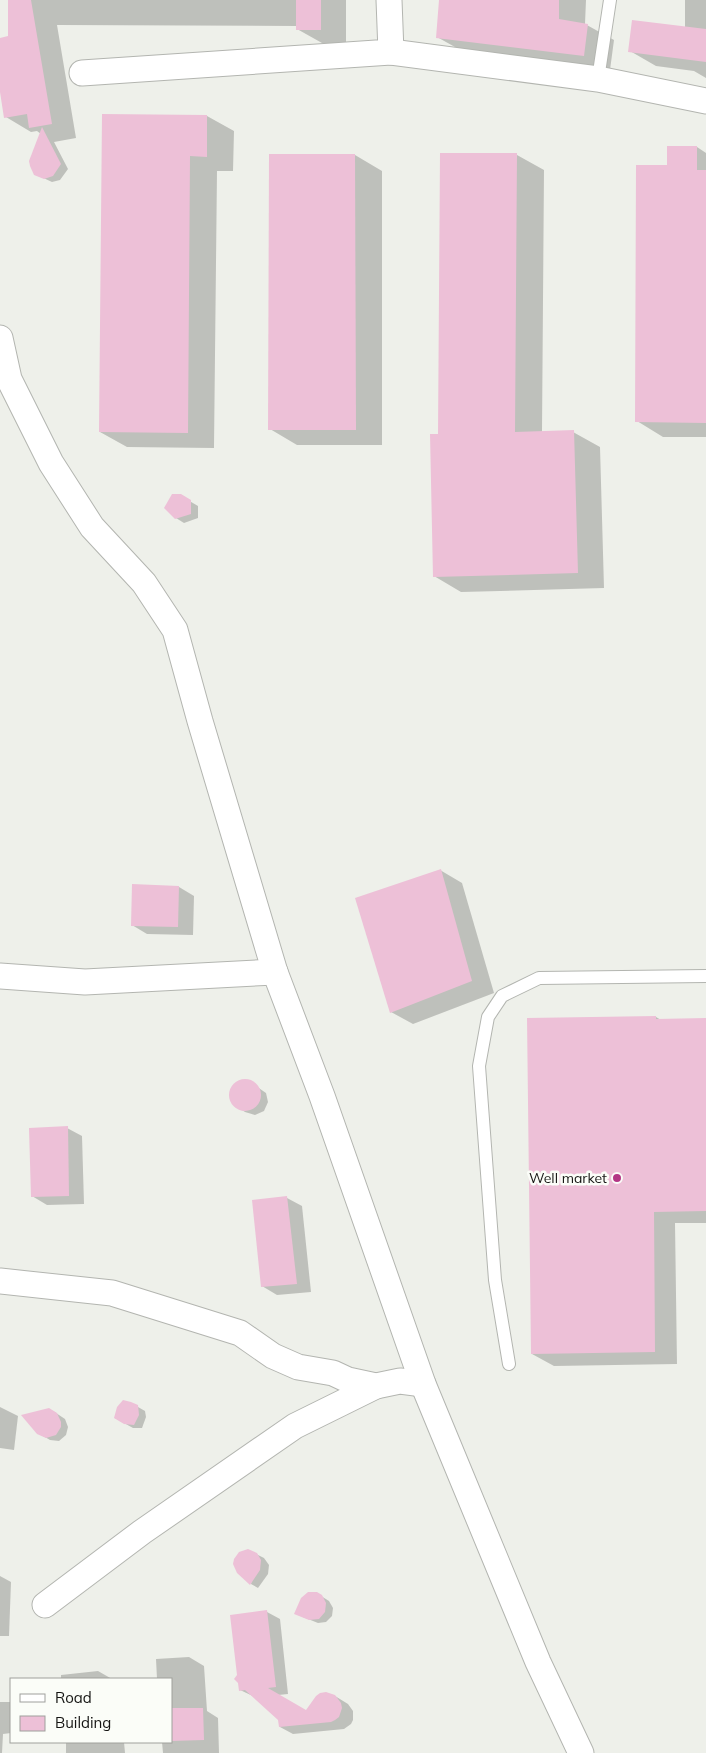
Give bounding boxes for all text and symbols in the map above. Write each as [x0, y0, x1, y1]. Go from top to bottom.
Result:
place label: Well market [529, 1169, 607, 1187]
marker: Well market [611, 1172, 623, 1184]
legend [10, 1678, 172, 1743]
text: Road [55, 1688, 92, 1707]
text: Building [55, 1713, 111, 1732]

